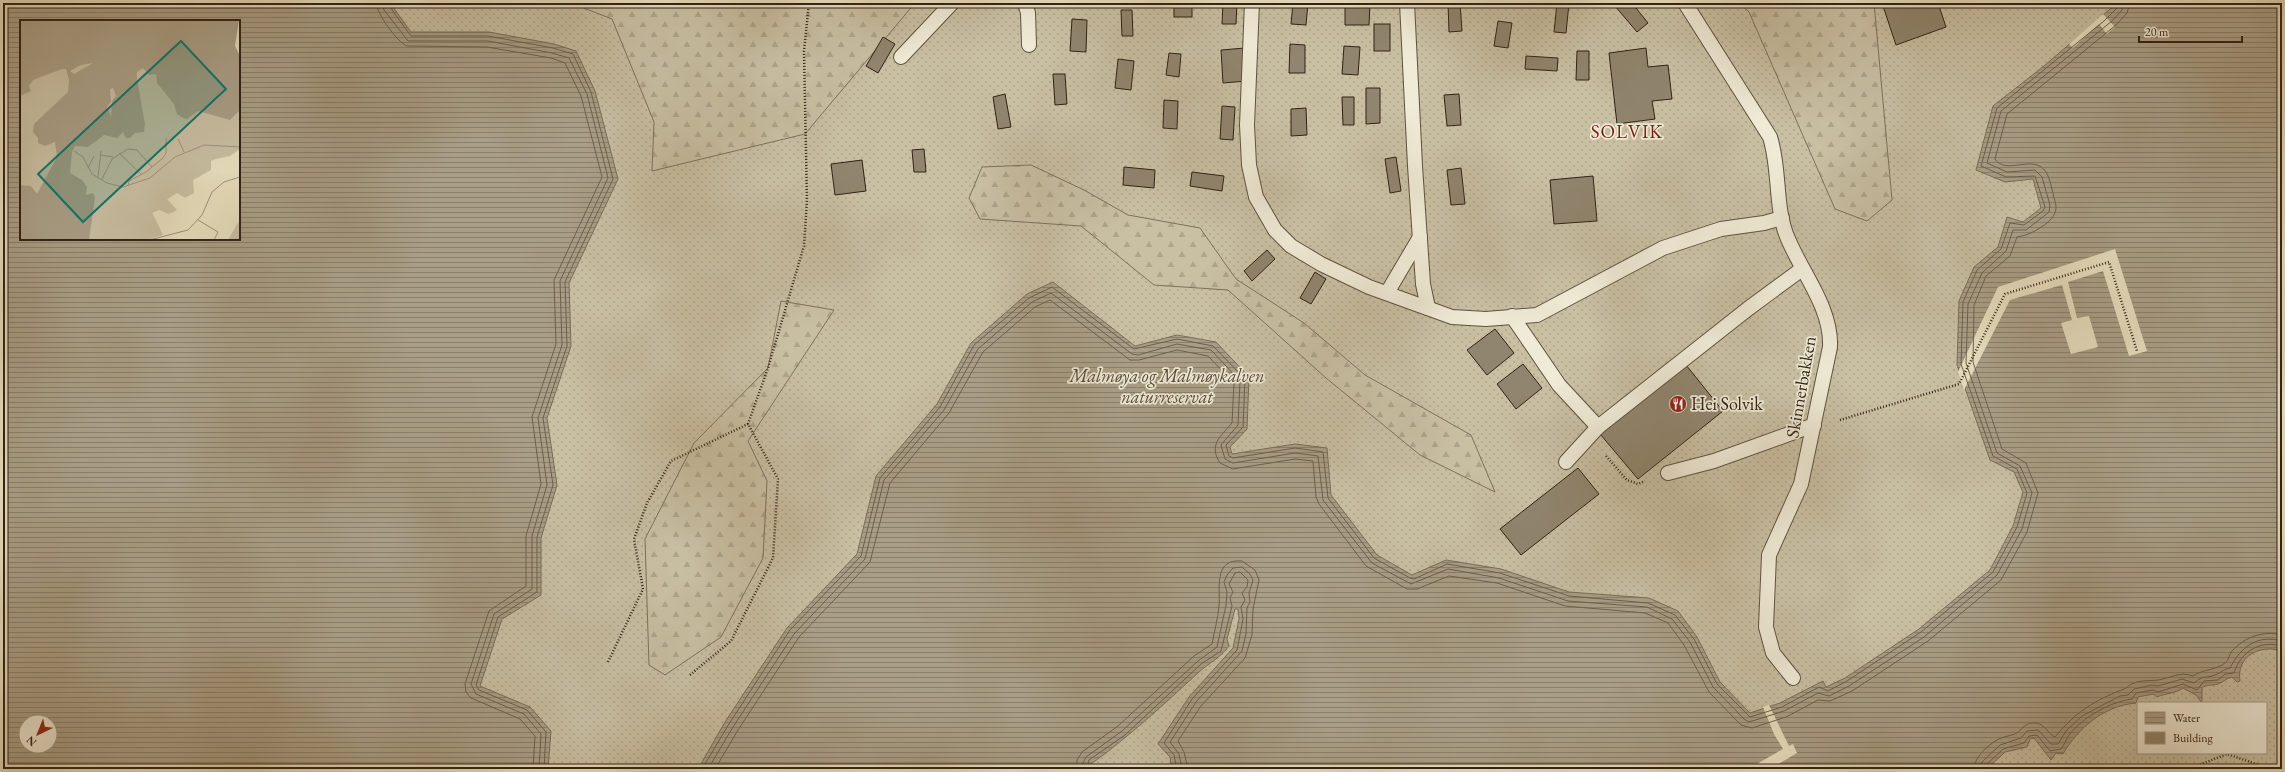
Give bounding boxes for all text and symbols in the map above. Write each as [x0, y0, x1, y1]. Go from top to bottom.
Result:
scale bar [2139, 18, 2242, 44]
inset map [20, 20, 240, 240]
text: 20 m [2145, 24, 2169, 40]
district label: SOLVIK [1591, 119, 1663, 144]
street label: Skinnerbakken [1780, 334, 1821, 440]
park label: Malmøya og Malmøykalven naturreservat [1069, 364, 1264, 408]
place label: Hei Solvik [1691, 392, 1763, 415]
restaurant icon: Hei Solvik [1668, 394, 1688, 414]
legend [2137, 702, 2267, 754]
text: Water [2173, 710, 2200, 726]
north arrow [18, 714, 58, 754]
text: Building [2173, 730, 2214, 746]
text: N [23, 733, 39, 749]

